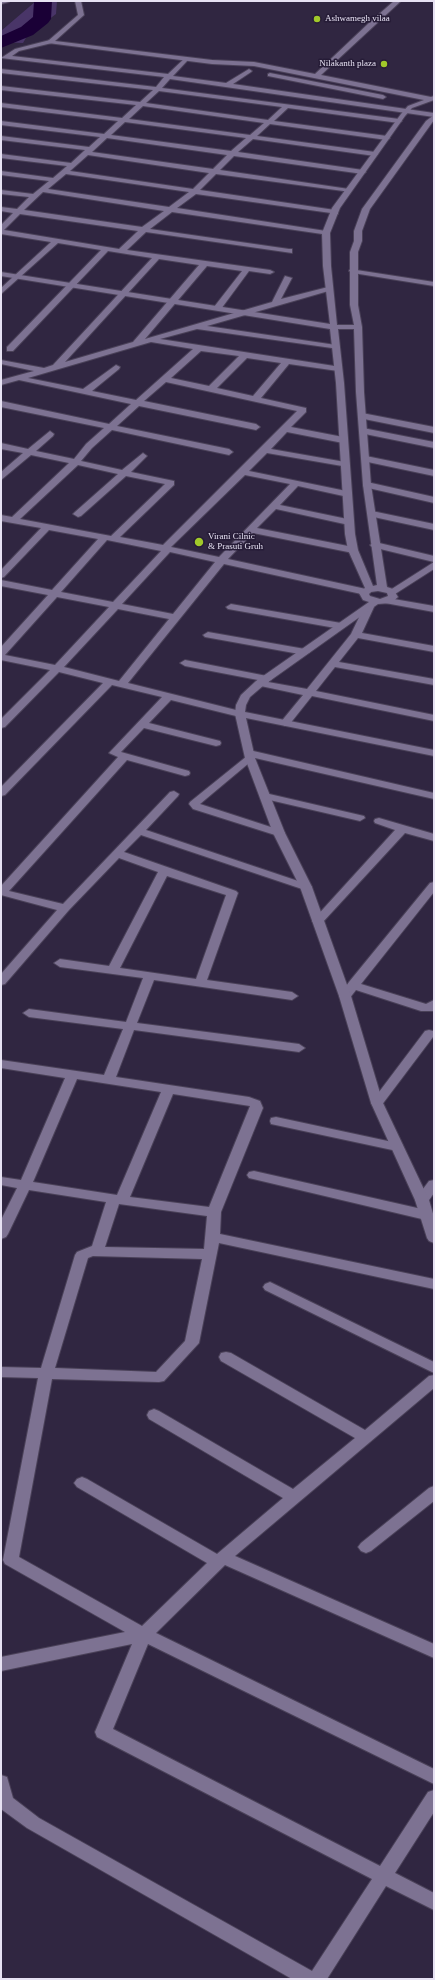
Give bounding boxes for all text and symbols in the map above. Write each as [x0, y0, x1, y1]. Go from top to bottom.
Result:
marker: Ashwamegh vilaa [312, 14, 322, 24]
place label: Ashwamegh vilaa [325, 14, 390, 24]
place label: Nilakanth plaza [319, 59, 376, 69]
marker: Nilakanth plaza [379, 59, 389, 69]
place label: Virani Cilnic & Prasuti Gruh [208, 532, 263, 553]
marker: Virani Cilnic & Prasuti Gruh [193, 536, 205, 548]

